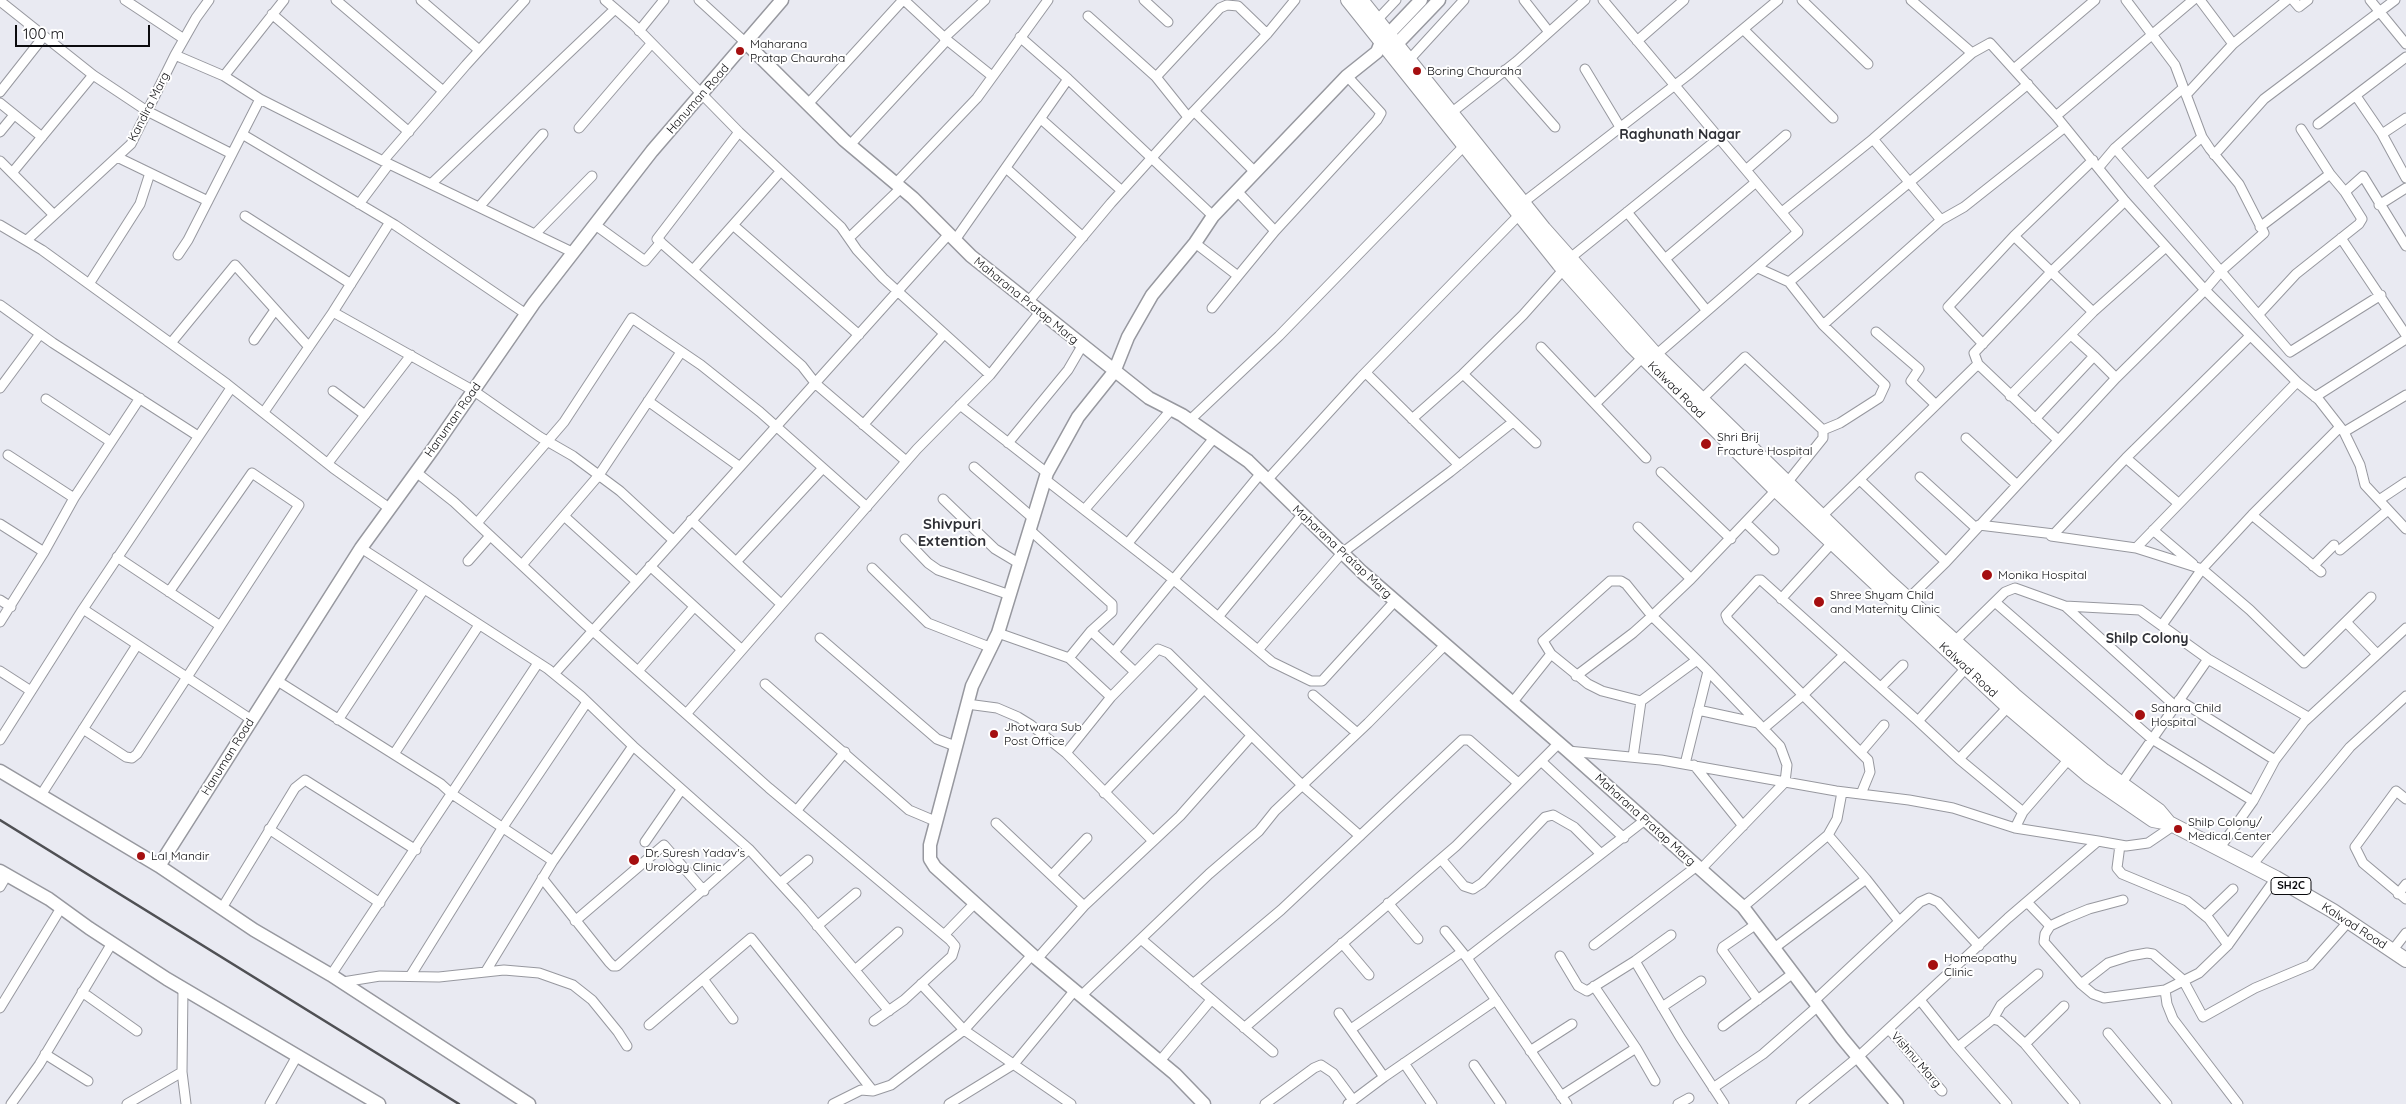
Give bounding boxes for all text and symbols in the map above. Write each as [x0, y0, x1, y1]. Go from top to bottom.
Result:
scale bar [18, 15, 152, 47]
text: 100 m [23, 24, 64, 43]
place label: Maharana Pratap Chauraha [750, 37, 845, 65]
marker: Maharana Pratap Chauraha [734, 45, 746, 57]
street label: Hanuman Road [664, 61, 732, 137]
place label: Boring Chauraha [1427, 64, 1521, 78]
marker: Boring Chauraha [1411, 65, 1423, 77]
street label: Kandira Marg [125, 70, 173, 144]
district label: Raghunath Nagar [1619, 127, 1741, 143]
street label: Maharana Pratap Marg [971, 254, 1081, 348]
street label: Kalwad Road [1645, 359, 1707, 421]
street label: Hanuman Road [422, 380, 484, 460]
place label: Shri Brij Fracture Hospital [1717, 430, 1812, 458]
marker: Shri Brij Fracture Hospital [1699, 437, 1713, 451]
street label: Maharana Pratap Marg [1289, 502, 1395, 602]
district label: Shivpuri Extention [918, 515, 986, 550]
marker: Monika Hospital [1980, 568, 1994, 582]
place label: Monika Hospital [1998, 568, 2087, 582]
place label: Shree Shyam Child and Maternity Clinic [1830, 588, 1940, 616]
marker: Shree Shyam Child and Maternity Clinic [1812, 595, 1826, 609]
district label: Shilp Colony [2106, 631, 2188, 647]
street label: Kalwad Road [1936, 639, 2000, 701]
place label: Sahara Child Hospital [2151, 701, 2221, 729]
marker: Sahara Child Hospital [2133, 708, 2147, 722]
street label: Hanuman Road [199, 716, 257, 798]
place label: Jhotwara Sub Post Office [1004, 720, 1082, 748]
marker: Jhotwara Sub Post Office [988, 728, 1000, 740]
street label: Maharana Pratap Marg [1592, 771, 1698, 869]
place label: Shilp Colony/ Medical Center [2188, 815, 2271, 843]
marker: Shilp Colony/ Medical Center [2172, 823, 2184, 835]
place label: Dr. Suresh Yadav's Urology Clinic [645, 846, 745, 874]
place label: Lal Mandir [151, 849, 209, 863]
marker: Lal Mandir [135, 850, 147, 862]
marker: Dr. Suresh Yadav's Urology Clinic [627, 853, 641, 867]
road number: SH2C [2271, 878, 2311, 894]
street label: Kalwad Road [2319, 900, 2389, 952]
place label: Homeopathy Clinic [1944, 951, 2017, 979]
marker: Homeopathy Clinic [1926, 958, 1940, 972]
street label: Vishnu Marg [1888, 1029, 1944, 1091]

